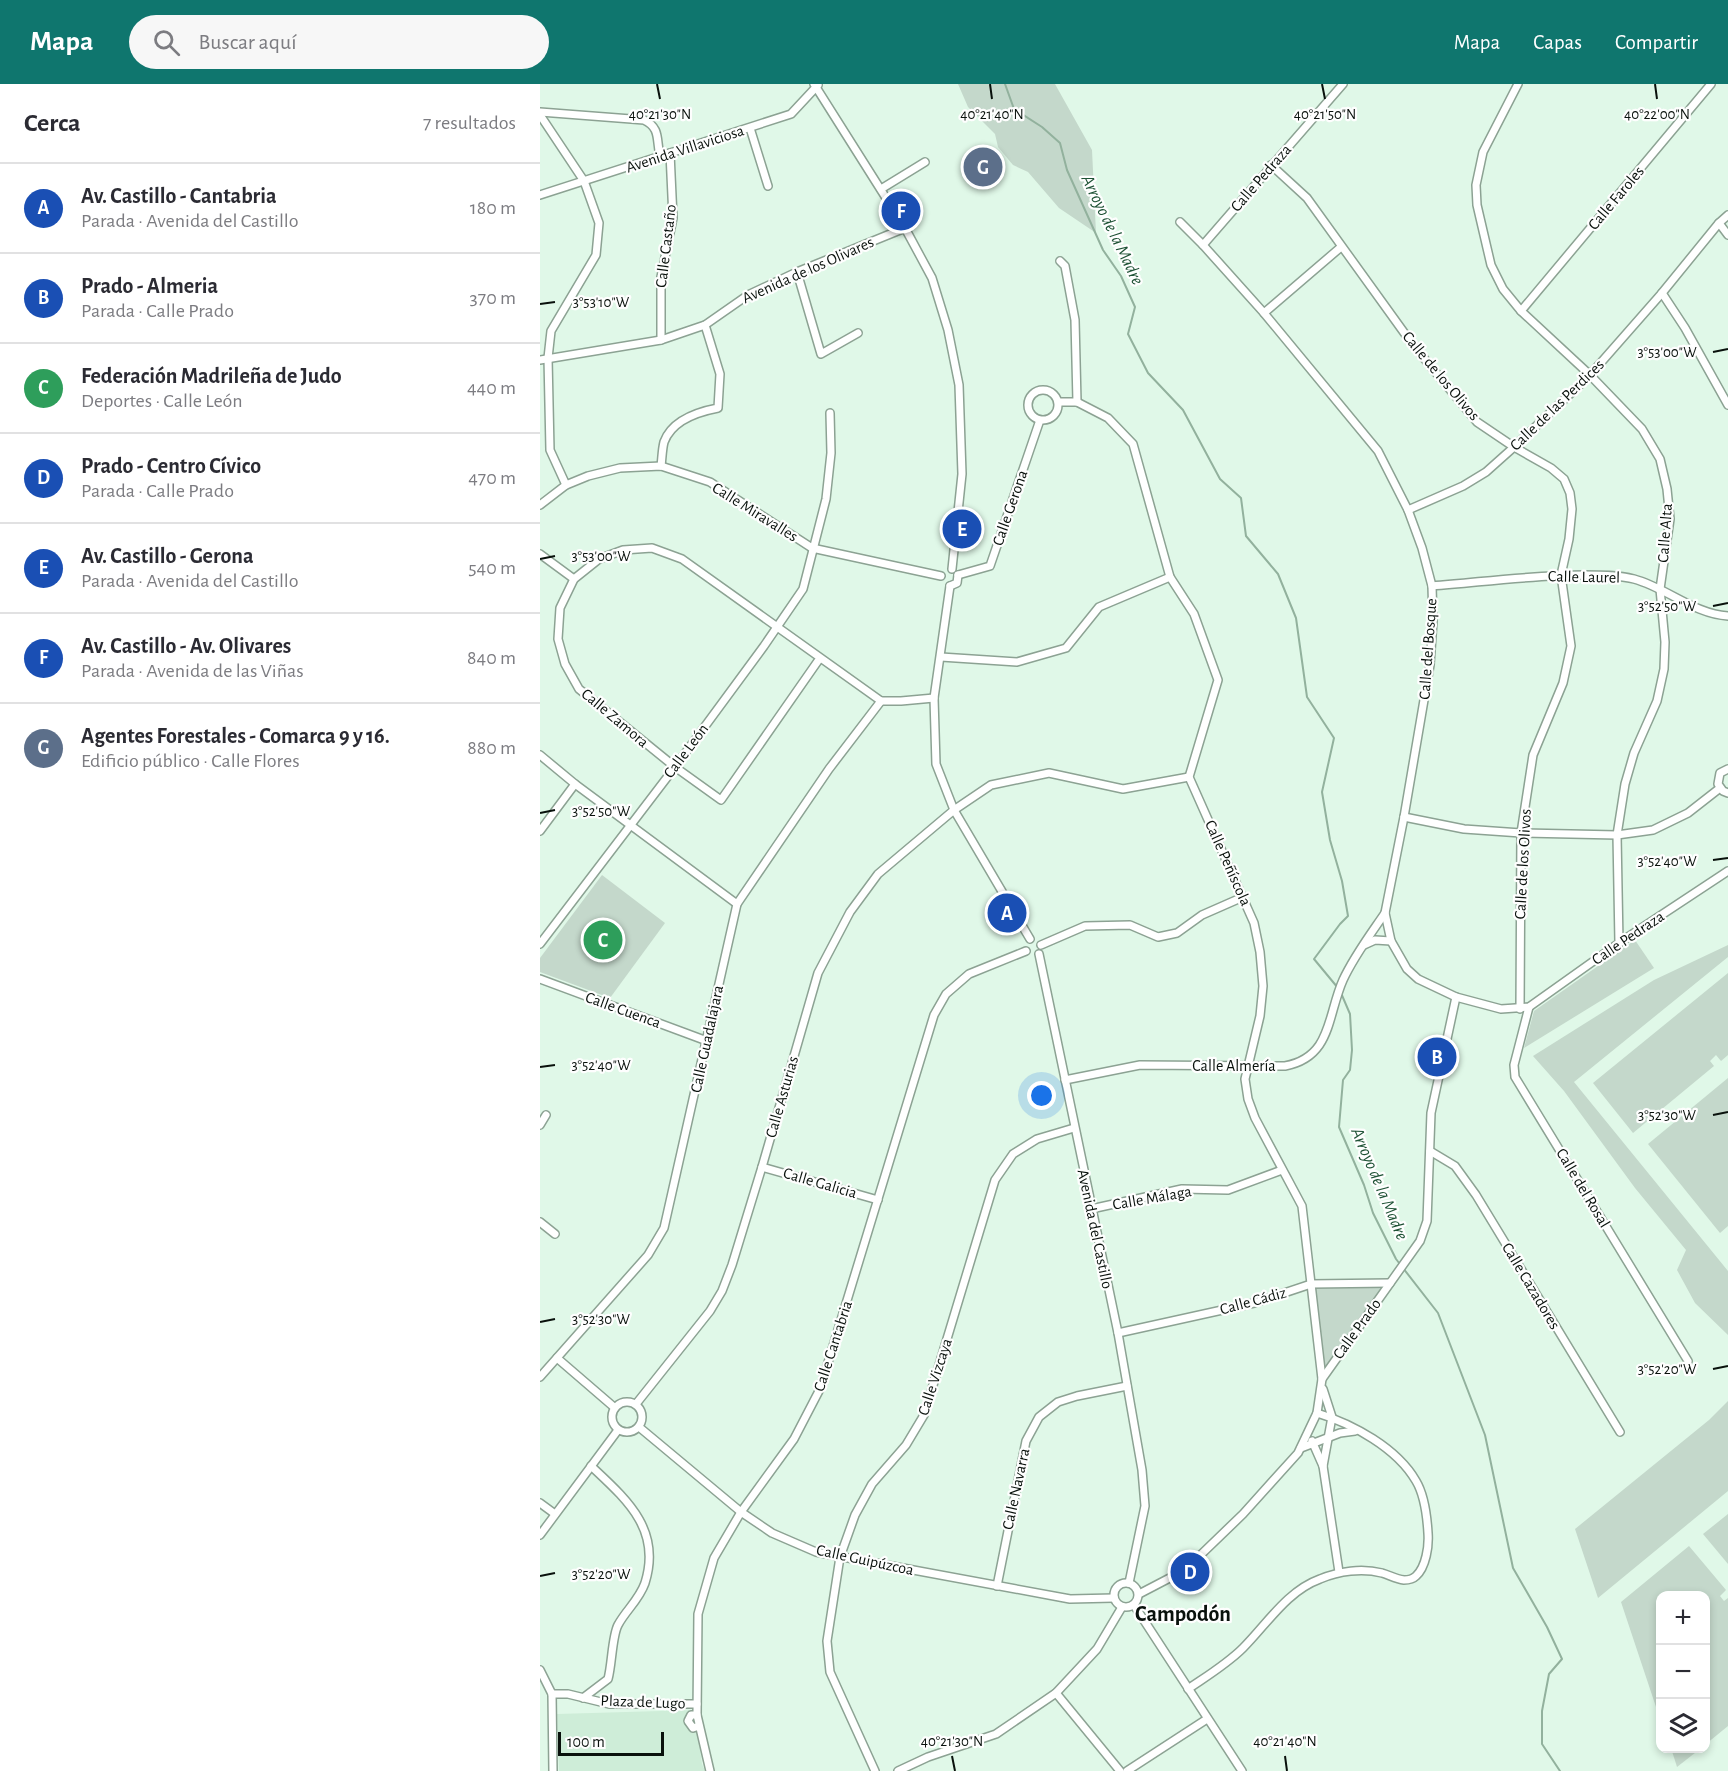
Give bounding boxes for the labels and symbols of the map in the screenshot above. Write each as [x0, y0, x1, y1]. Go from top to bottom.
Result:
text: 40°21'30"N [629, 107, 691, 122]
text: 40°21'40"N [960, 107, 1024, 122]
text: 40°21'50"N [1294, 107, 1356, 122]
text: 40°22'00"N [1624, 107, 1690, 122]
street label: Avenida Villaviciosa [624, 122, 746, 176]
street label: Calle Pedraza [1228, 141, 1294, 215]
pin: G [964, 144, 1002, 190]
street label: Calle Faroles [1585, 163, 1647, 233]
water label: Arroyo de la Madre [1077, 171, 1146, 288]
pin: F [882, 188, 920, 234]
street label: Calle Castaño [653, 203, 679, 289]
street label: Avenida de los Olivares [740, 234, 876, 306]
text: 3°53'10"W [573, 295, 630, 310]
street label: Calle de los Olivos [1399, 328, 1483, 424]
text: 3°53'00"W [1637, 345, 1697, 360]
street label: Calle de las Perdices [1507, 356, 1607, 454]
street label: Calle Gerona [990, 468, 1030, 548]
street label: Calle Miravalles [709, 479, 801, 545]
street label: Calle Alta [1655, 503, 1675, 563]
pin: E [942, 506, 982, 552]
text: 3°53'00"W [571, 549, 631, 564]
street label: Calle Laurel [1548, 568, 1620, 586]
street label: Calle del Bosque [1416, 598, 1440, 700]
text: 3°52'50"W [1638, 599, 1697, 614]
street label: Calle Zamora [578, 685, 652, 751]
street label: Calle León [661, 721, 711, 781]
text: 3°52'50"W [572, 804, 631, 819]
street label: Calle de los Olivos [1512, 808, 1534, 920]
street label: Calle Peñíscola [1202, 818, 1254, 908]
text: 3°52'40"W [1637, 854, 1697, 869]
pin: A [988, 890, 1026, 936]
street label: Calle Pedraza [1589, 908, 1667, 968]
pin: C [584, 918, 622, 962]
street label: Calle Guadalajara [688, 984, 727, 1094]
street label: Calle Cuenca [583, 989, 663, 1031]
pin: B [1418, 1034, 1456, 1080]
street label: Calle Asturias [763, 1054, 801, 1140]
text: 3°52'40"W [571, 1058, 631, 1073]
street label: Calle Almería [1192, 1058, 1276, 1074]
your location [1027, 1081, 1056, 1110]
text: 3°52'30"W [1638, 1108, 1697, 1123]
water label: Arroyo de la Madre [1347, 1124, 1411, 1243]
street label: Calle del Rosal [1553, 1146, 1613, 1230]
street label: Calle Galicia [781, 1165, 859, 1201]
street label: Avenida del Castillo [1074, 1168, 1116, 1290]
street label: Calle Málaga [1111, 1183, 1193, 1213]
street label: Calle Cazadores [1499, 1240, 1563, 1332]
street label: Calle Cádiz [1218, 1284, 1288, 1318]
street label: Calle Prado [1330, 1296, 1384, 1362]
street label: Calle Cantabria [811, 1299, 855, 1393]
text: 3°52'30"W [572, 1312, 631, 1327]
street label: Calle Vizcaya [915, 1336, 956, 1418]
text: 3°52'20"W [1638, 1362, 1697, 1377]
street label: Calle Navarra [1000, 1447, 1032, 1531]
street label: Calle Guipúzcoa [815, 1542, 915, 1578]
pin: D [1170, 1550, 1210, 1594]
text: 3°52'20"W [572, 1567, 631, 1582]
district label: Campodón [1135, 1603, 1231, 1625]
street label: Plaza de Lugo [600, 1693, 686, 1711]
scale bar [558, 1729, 664, 1756]
text: 40°21'30"N [921, 1734, 983, 1749]
text: 40°21'40"N [1253, 1734, 1317, 1749]

